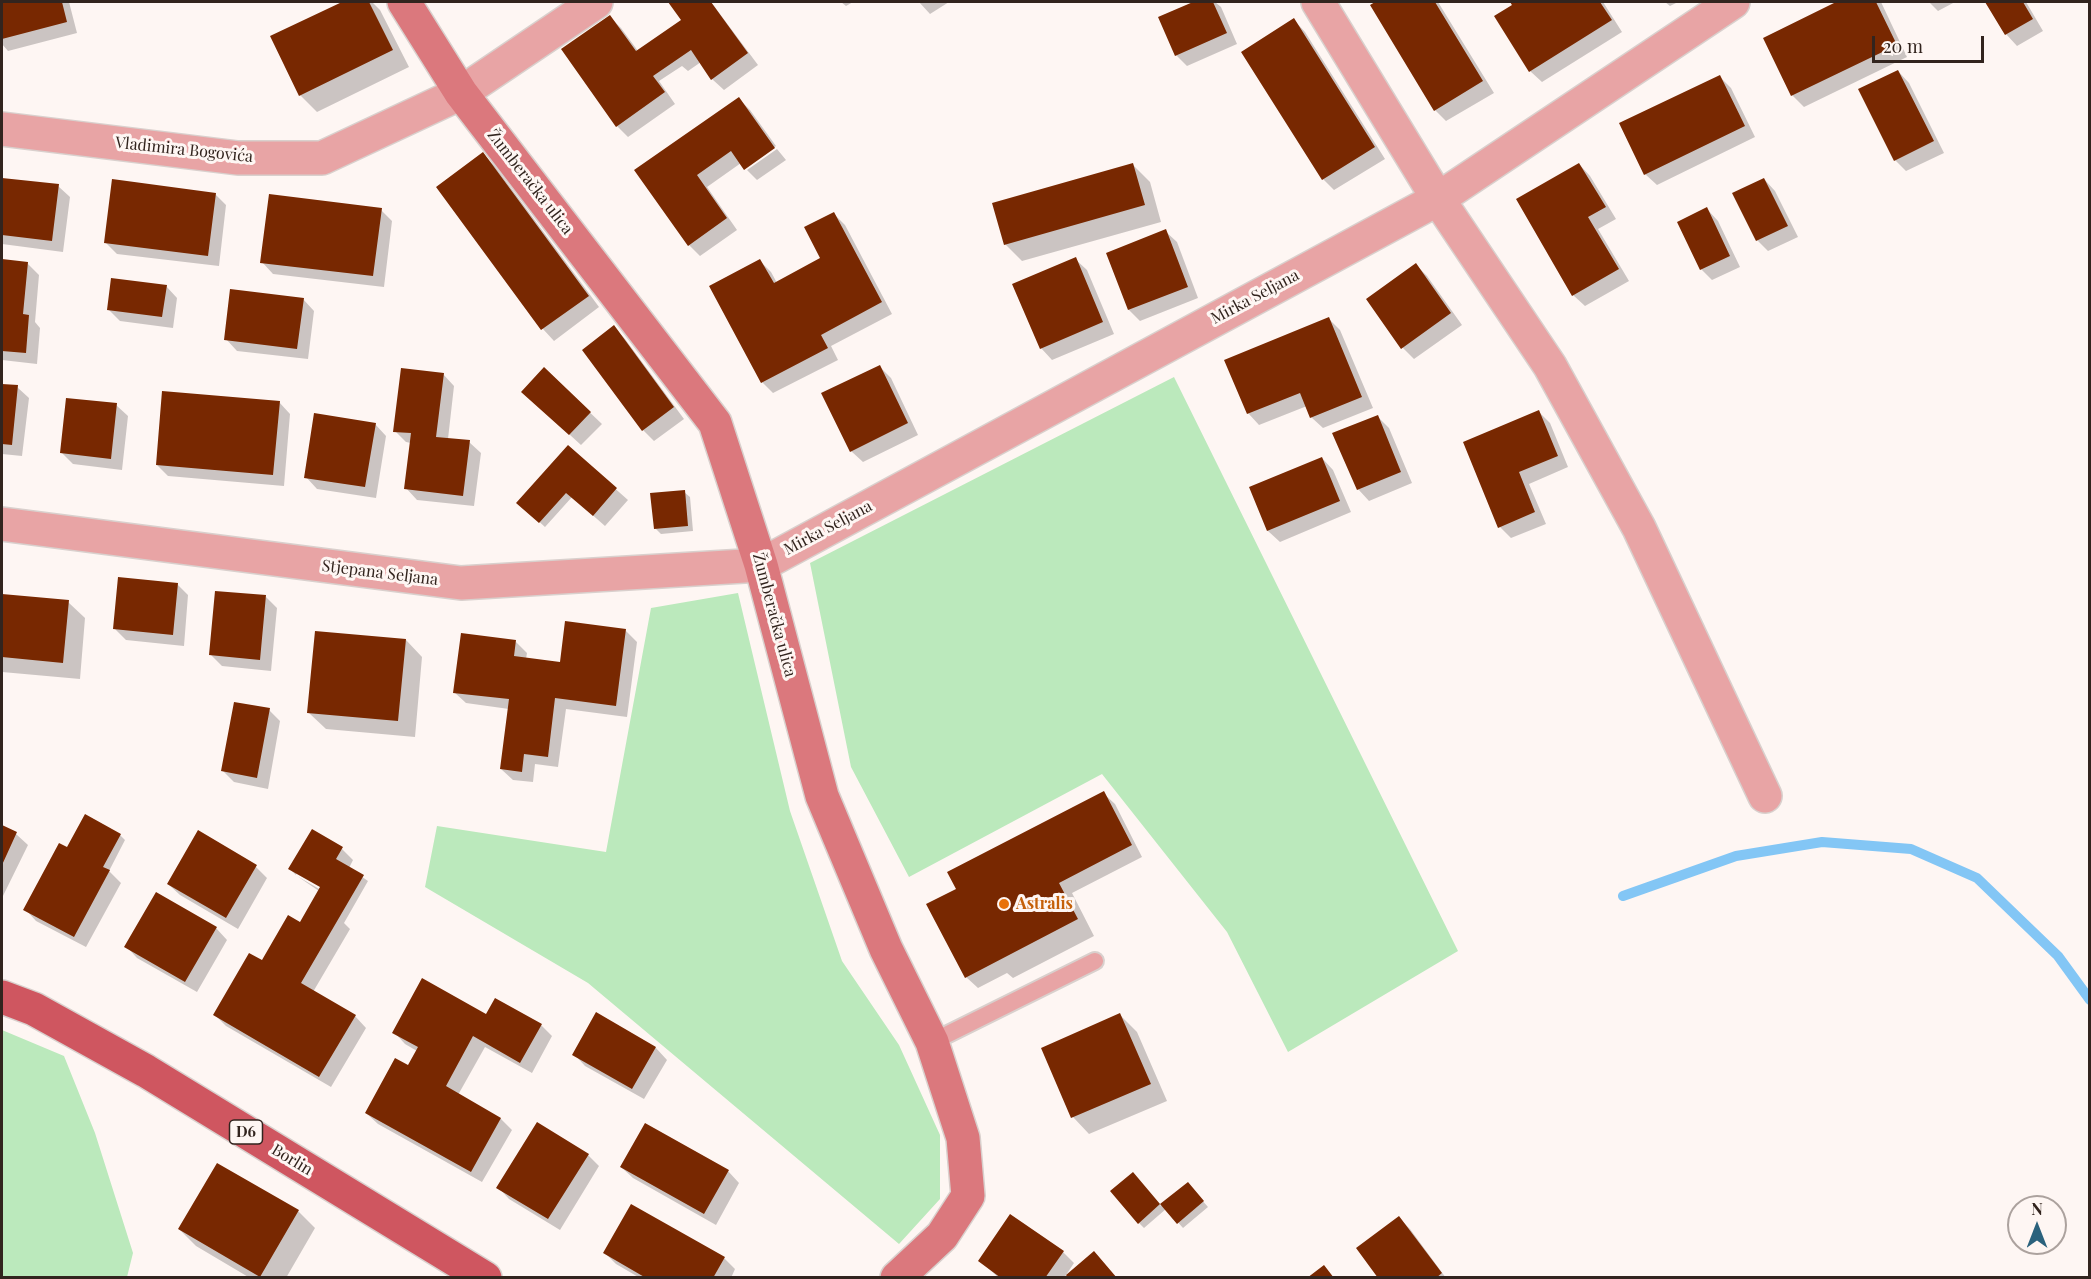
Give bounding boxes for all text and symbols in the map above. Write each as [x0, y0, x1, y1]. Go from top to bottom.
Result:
scale bar [1875, 24, 1988, 62]
text: 20 m [1883, 34, 1923, 58]
street label: Žumberačka ulica [483, 126, 577, 238]
street label: Vladimira Bogovića [114, 133, 254, 167]
street label: Mirka Seljana [1208, 266, 1302, 328]
street label: Mirka Seljana [781, 497, 875, 559]
street label: Žumberačka ulica [748, 551, 800, 679]
street label: Stjepana Seljana [321, 556, 439, 590]
place label: Astralis [1016, 894, 1073, 914]
marker: Astralis [997, 897, 1011, 911]
road number: D6 [230, 1120, 262, 1144]
street label: Borlin [268, 1140, 316, 1180]
north arrow [2007, 1195, 2067, 1255]
text: N [2031, 1198, 2043, 1219]

